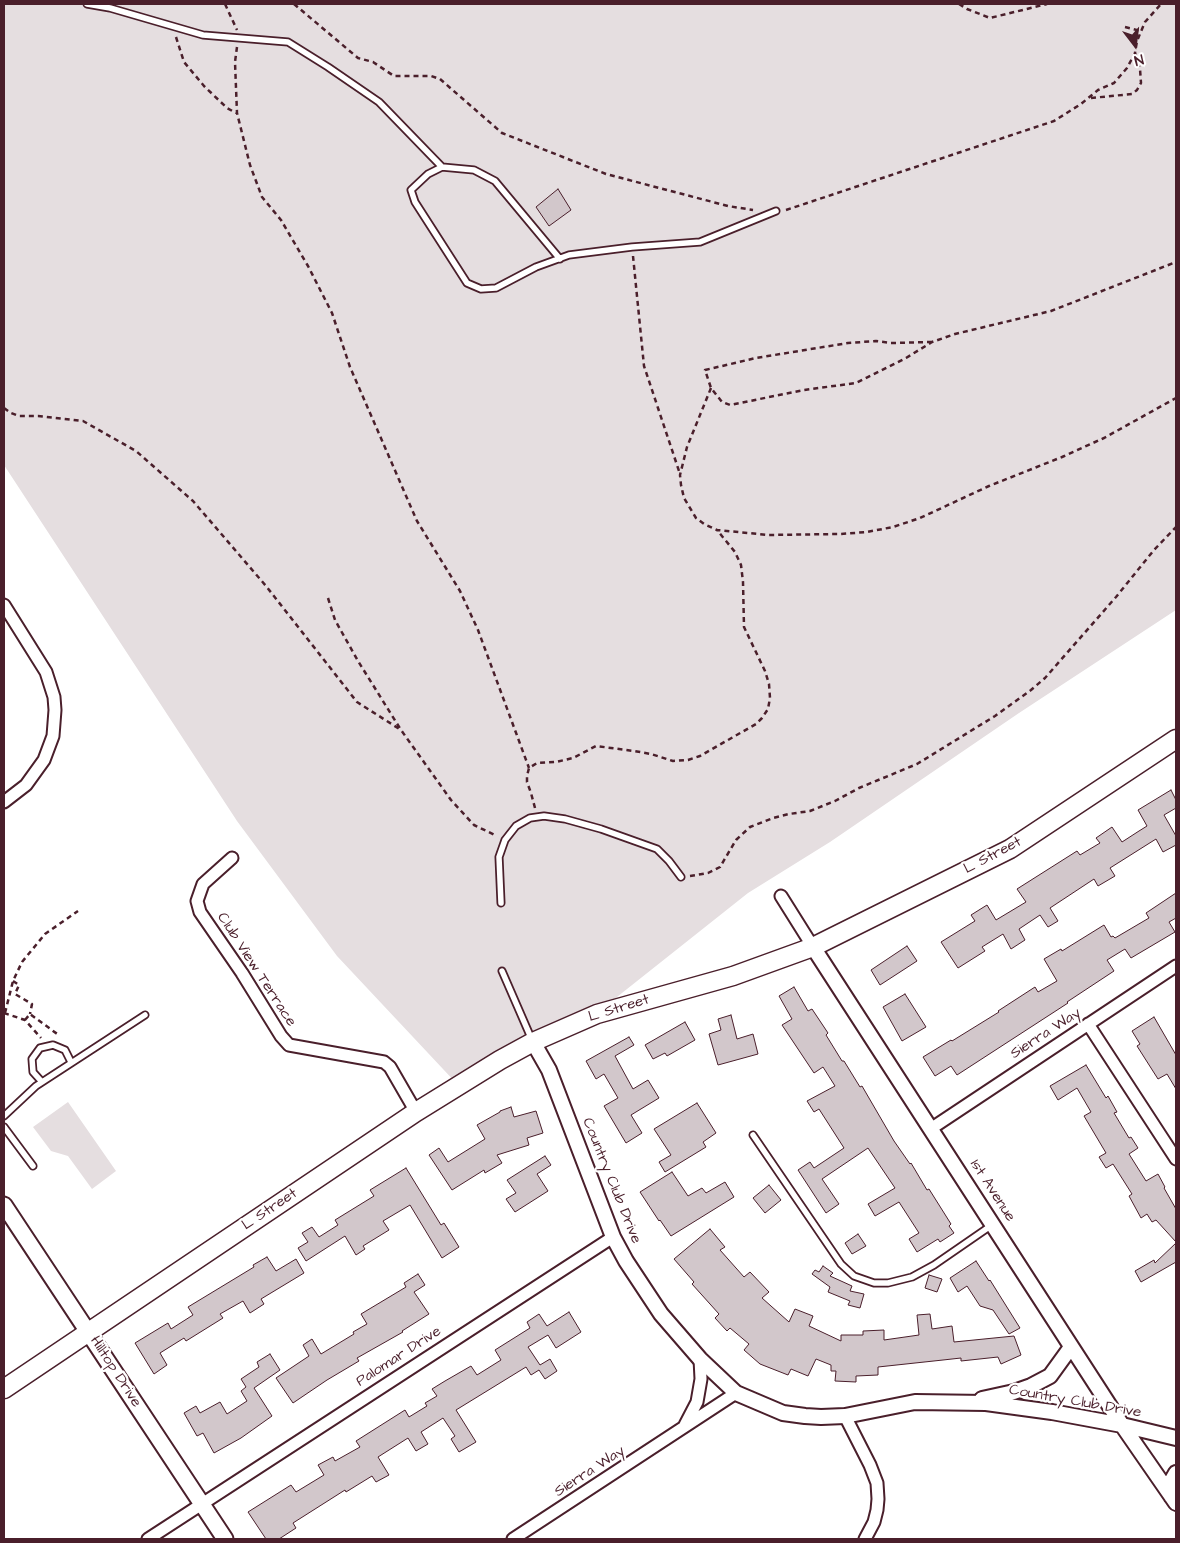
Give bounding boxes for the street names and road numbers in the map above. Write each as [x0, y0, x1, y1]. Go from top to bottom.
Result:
street label: L Street [961, 833, 1025, 879]
street label: Club View Terrace [212, 910, 300, 1030]
street label: L Street [586, 991, 652, 1027]
street label: Sierra Way [1007, 1005, 1085, 1063]
street label: Country Club Drive [578, 1116, 644, 1246]
street label: 1st Avenue [965, 1157, 1019, 1225]
street label: L Street [239, 1185, 301, 1235]
street label: Palomar Drive [353, 1323, 445, 1391]
street label: Hilltop Drive [85, 1333, 145, 1411]
street label: Country Club Drive [1007, 1382, 1143, 1422]
street label: Sierra Way [551, 1443, 629, 1501]

